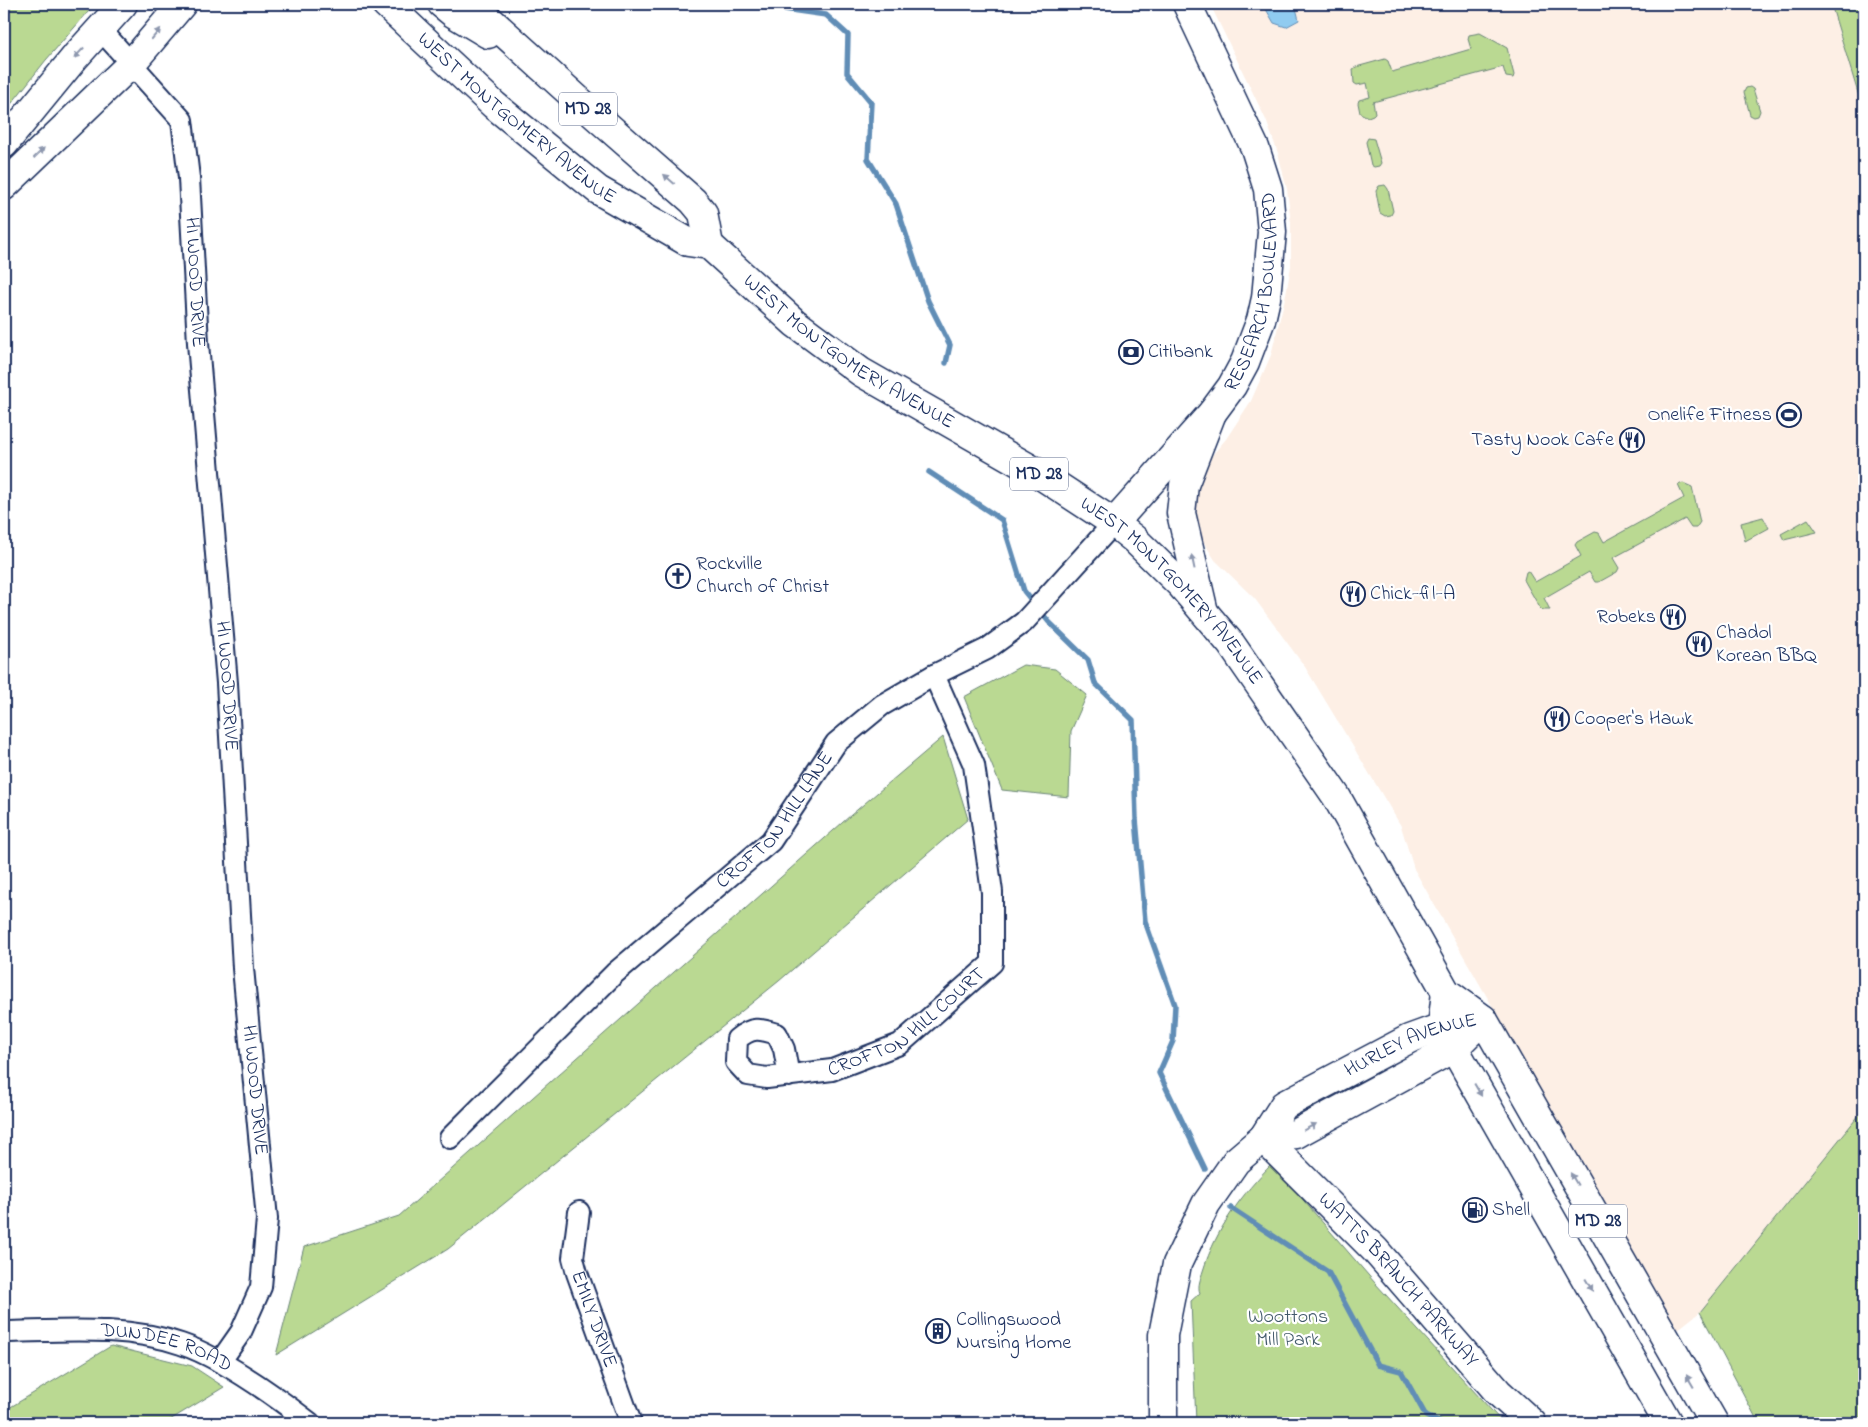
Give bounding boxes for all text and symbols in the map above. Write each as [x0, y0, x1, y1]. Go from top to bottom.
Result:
street label: WEST MONTGOMERY AVENUE [410, 26, 622, 212]
one-way arrow [151, 27, 162, 40]
one-way arrow [73, 47, 85, 59]
road number: MD 28 [559, 92, 617, 126]
one-way arrow [33, 147, 45, 159]
one-way arrow [662, 174, 675, 185]
street label: RESEARCH BOULEVARD [1217, 191, 1287, 397]
street label: HI WOOD DRIVE [177, 216, 213, 348]
street label: WEST MONTGOMERY AVENUE [736, 268, 960, 437]
place label: Citibank [1148, 338, 1213, 367]
bank icon: Citibank [1118, 339, 1144, 365]
place label: Onelife Fitness [1647, 401, 1772, 430]
sports icon: Onelife Fitness [1776, 402, 1802, 428]
place label: Tasty Nook Cafe [1471, 426, 1614, 455]
restaurant icon: Tasty Nook Cafe [1619, 427, 1645, 453]
road number: MD 28 [1010, 458, 1068, 490]
street label: WEST MONTGOMERY AVENUE [1074, 490, 1270, 691]
place label: Rockville Church of Christ [696, 550, 830, 602]
one-way arrow [1188, 554, 1196, 570]
church icon: Rockville Church of Christ [665, 563, 691, 589]
place label: Chick-fil-A [1370, 580, 1455, 609]
restaurant icon: Chick-fil-A [1340, 581, 1366, 607]
place label: Robeks [1597, 603, 1656, 632]
restaurant icon: Robeks [1660, 604, 1686, 630]
place label: Chadol Korean BBQ [1716, 619, 1818, 671]
street label: HI WOOD DRIVE [207, 620, 245, 752]
restaurant icon: Chadol Korean BBQ [1686, 631, 1712, 657]
place label: Cooper's Hawk [1574, 705, 1693, 734]
restaurant icon: Cooper's Hawk [1544, 706, 1570, 732]
street label: CROFTON HILL LANE [710, 746, 841, 896]
street label: CROFTON HILL COURT [824, 961, 992, 1085]
street label: HURLEY AVENUE [1339, 1006, 1479, 1085]
street label: HI WOOD DRIVE [234, 1024, 275, 1156]
one-way arrow [1473, 1083, 1482, 1097]
one-way arrow [1303, 1123, 1317, 1131]
one-way arrow [1570, 1173, 1579, 1186]
street label: WATTS BRANCH PARKWAY [1311, 1186, 1485, 1374]
place label: Shell [1492, 1196, 1530, 1225]
fuel station icon: Shell [1462, 1197, 1488, 1223]
road number: MD 28 [1569, 1204, 1627, 1238]
street label: EMILY DRIVE [563, 1267, 624, 1372]
one-way arrow [1585, 1277, 1593, 1292]
park label: Woottons Mill Park [1248, 1303, 1328, 1355]
place label: Collingswood Nursing Home [956, 1306, 1071, 1359]
street label: DUNDEE ROAD [99, 1316, 237, 1380]
building icon: Collingswood Nursing Home [925, 1318, 951, 1344]
one-way arrow [1686, 1374, 1694, 1388]

